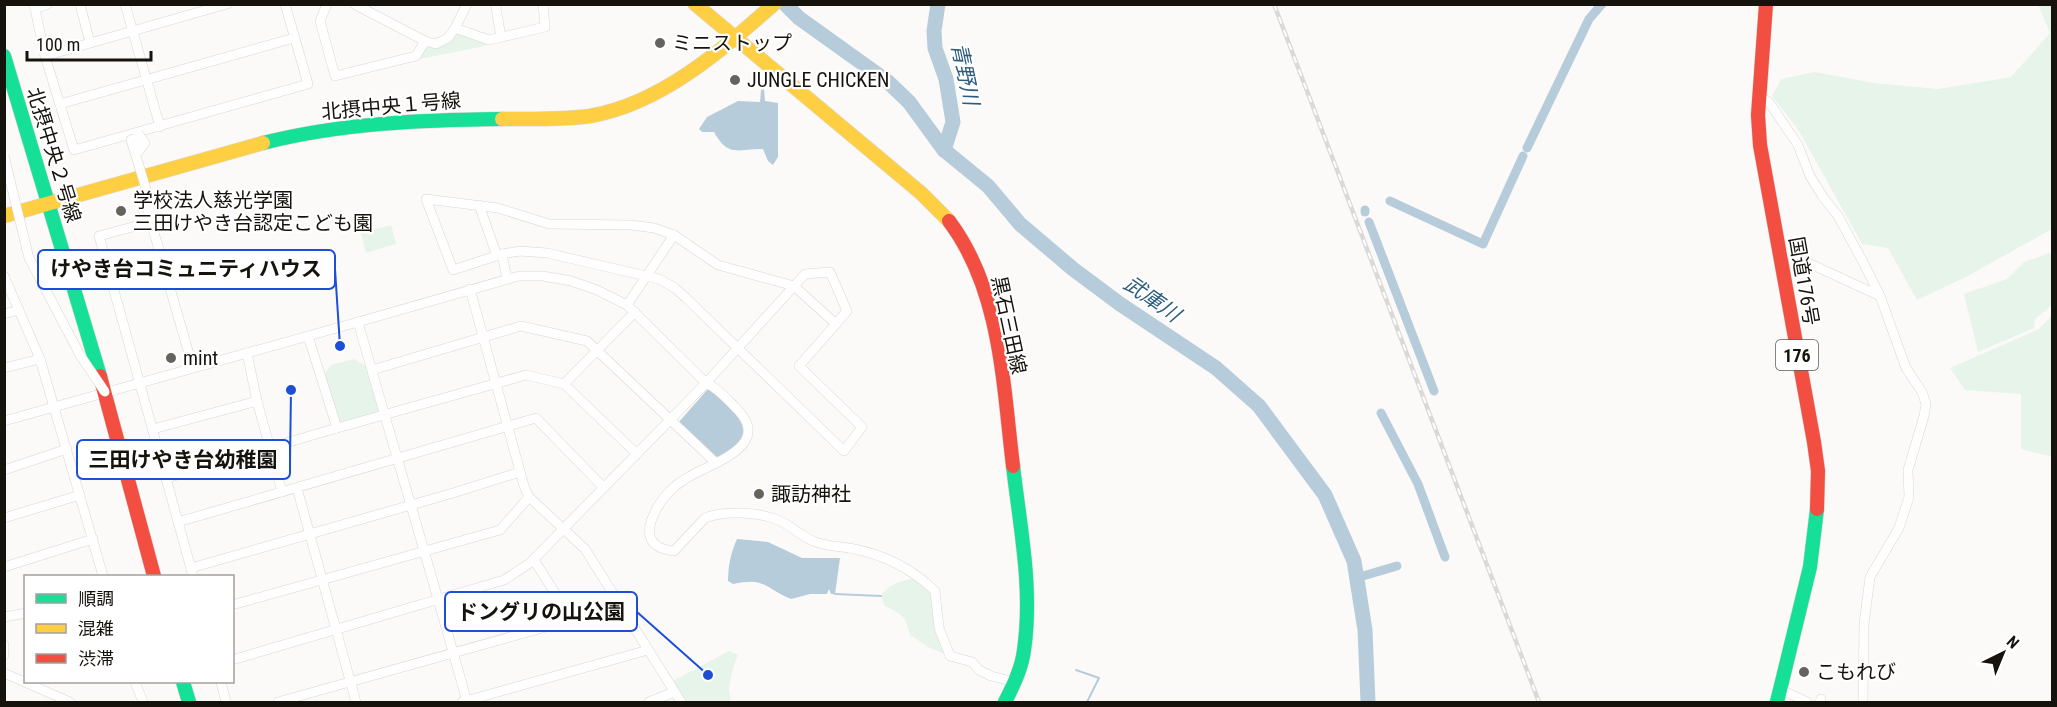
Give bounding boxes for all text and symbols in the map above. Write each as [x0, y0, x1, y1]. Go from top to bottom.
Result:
scale bar [27, 24, 152, 62]
place label: ミニストップ [672, 31, 792, 55]
text: 100 m [36, 34, 80, 55]
marker: ミニストップ [653, 36, 667, 50]
water label: 青野川 [947, 41, 984, 109]
place label: JUNGLE CHICKEN [747, 68, 889, 92]
marker: JUNGLE CHICKEN [728, 73, 742, 87]
street label: 北摂中央２号線 [22, 85, 86, 225]
street label: 北摂中央１号線 [320, 88, 462, 124]
place label: 学校法人慈光学園 三田けやき台認定こども園 [133, 188, 373, 235]
marker: 学校法人慈光学園 三田けやき台認定こども園 [114, 204, 128, 218]
street label: 国道176号 [1784, 235, 1824, 327]
callout: けやき台コミュニティハウス [38, 250, 335, 289]
text: けやき台コミュニティハウス [50, 257, 322, 281]
water label: 武庫川 [1119, 271, 1186, 328]
street label: 黒石三田線 [987, 274, 1031, 376]
road number: 176 [1776, 340, 1818, 370]
place label: mint [183, 346, 218, 370]
marker: mint [164, 351, 178, 365]
callout: 三田けやき台幼稚園 [77, 440, 290, 479]
text: 三田けやき台幼稚園 [89, 448, 278, 472]
place label: 諏訪神社 [771, 482, 851, 506]
marker: 諏訪神社 [752, 487, 766, 501]
legend [24, 575, 234, 683]
text: 順調 [78, 588, 114, 609]
callout: ドングリの山公園 [445, 592, 637, 631]
text: ドングリの山公園 [457, 600, 625, 624]
text: 混雑 [78, 618, 114, 639]
north arrow [1973, 623, 2033, 683]
text: N [2003, 632, 2023, 653]
text: 渋滞 [78, 648, 114, 669]
place label: こもれび [1816, 660, 1896, 684]
marker: こもれび [1797, 665, 1811, 679]

